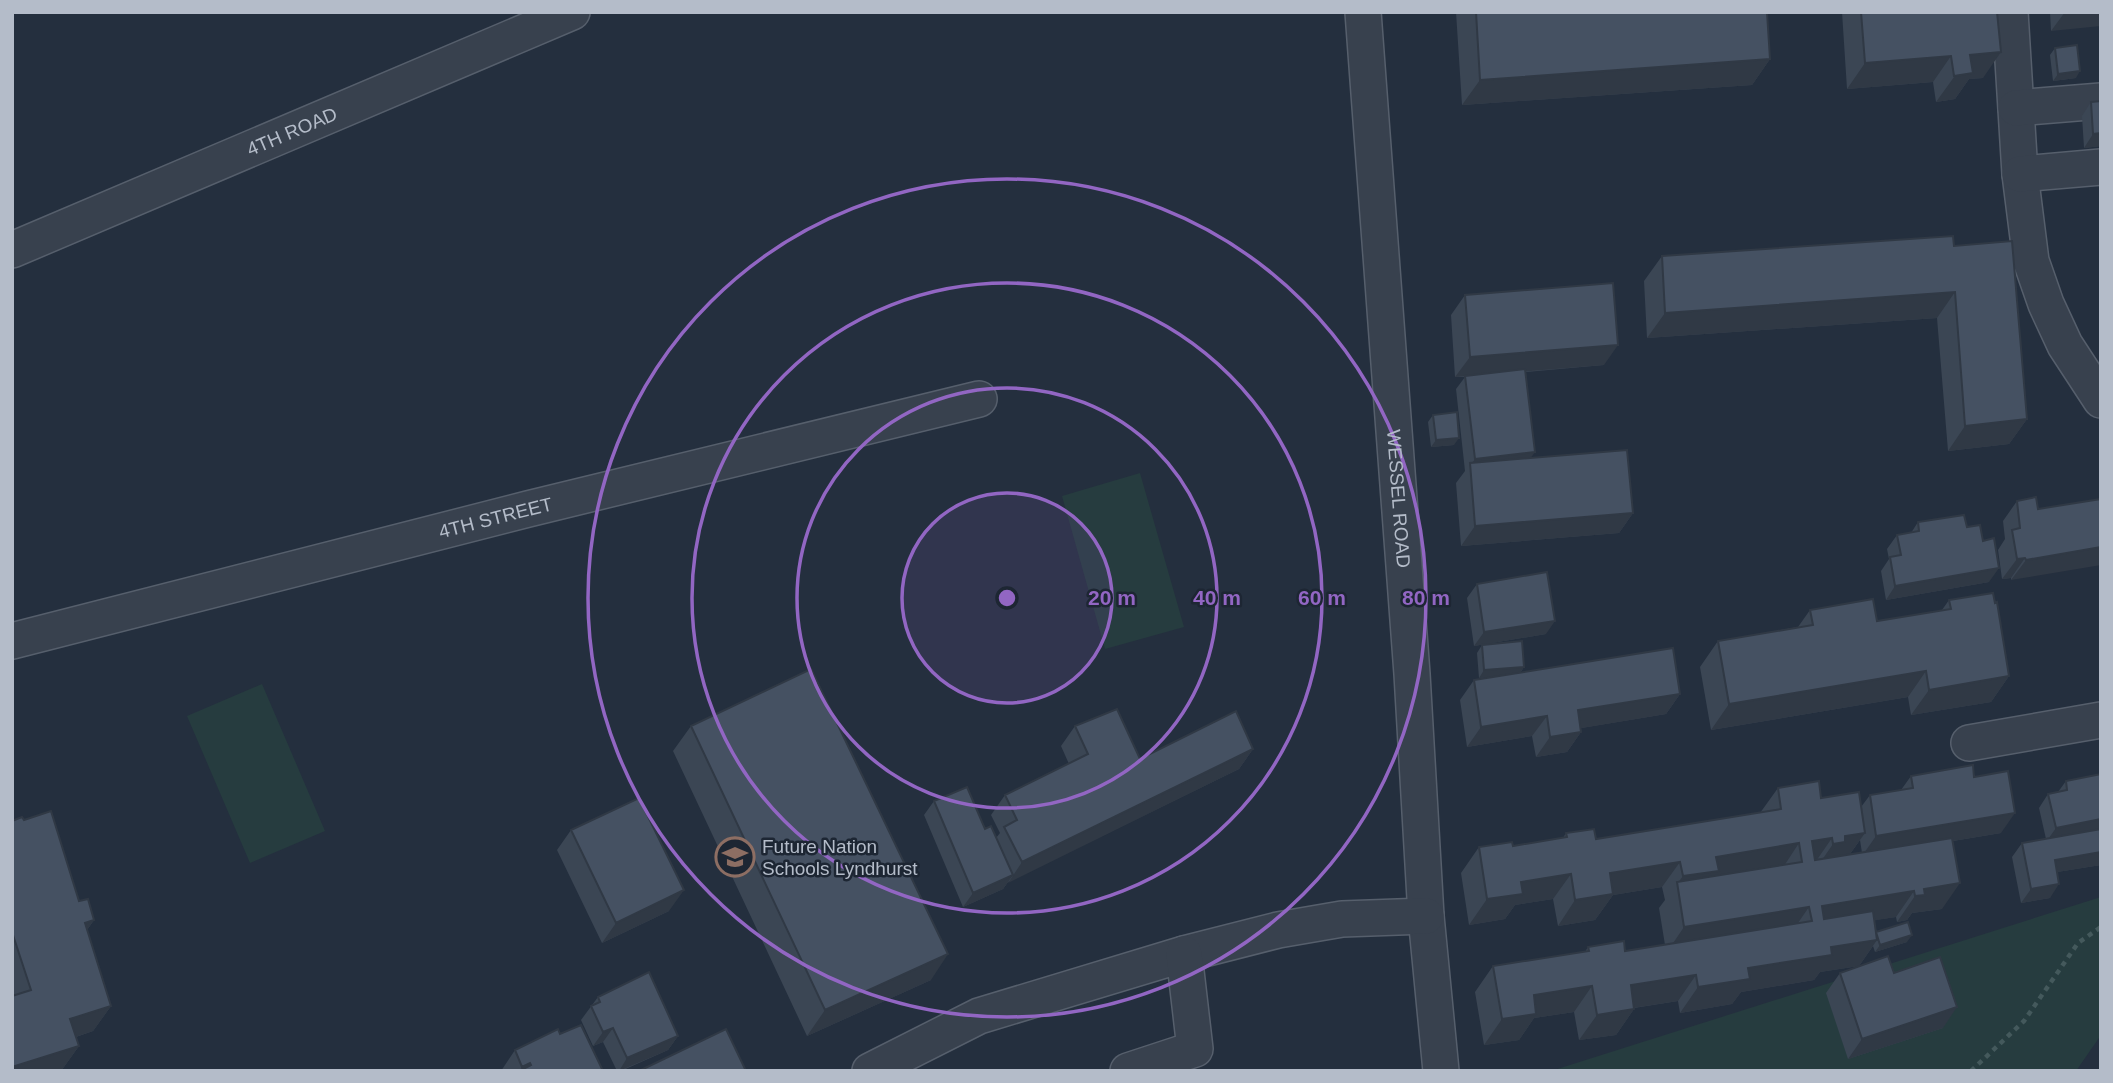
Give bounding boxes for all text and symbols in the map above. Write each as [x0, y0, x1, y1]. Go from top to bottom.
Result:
street label: 4TH ROAD [243, 103, 340, 160]
street label: WESSEL ROAD [1383, 429, 1415, 569]
street label: 4TH STREET [437, 493, 555, 542]
centre of rings [995, 586, 1019, 610]
text: 20 m [1088, 586, 1136, 609]
text: 40 m [1193, 586, 1241, 609]
text: 60 m [1298, 586, 1346, 609]
text: 80 m [1402, 586, 1450, 609]
school or university icon: Future Nation Schools Lyndhurst [714, 836, 756, 878]
place label: Future Nation Schools Lyndhurst [762, 836, 918, 879]

